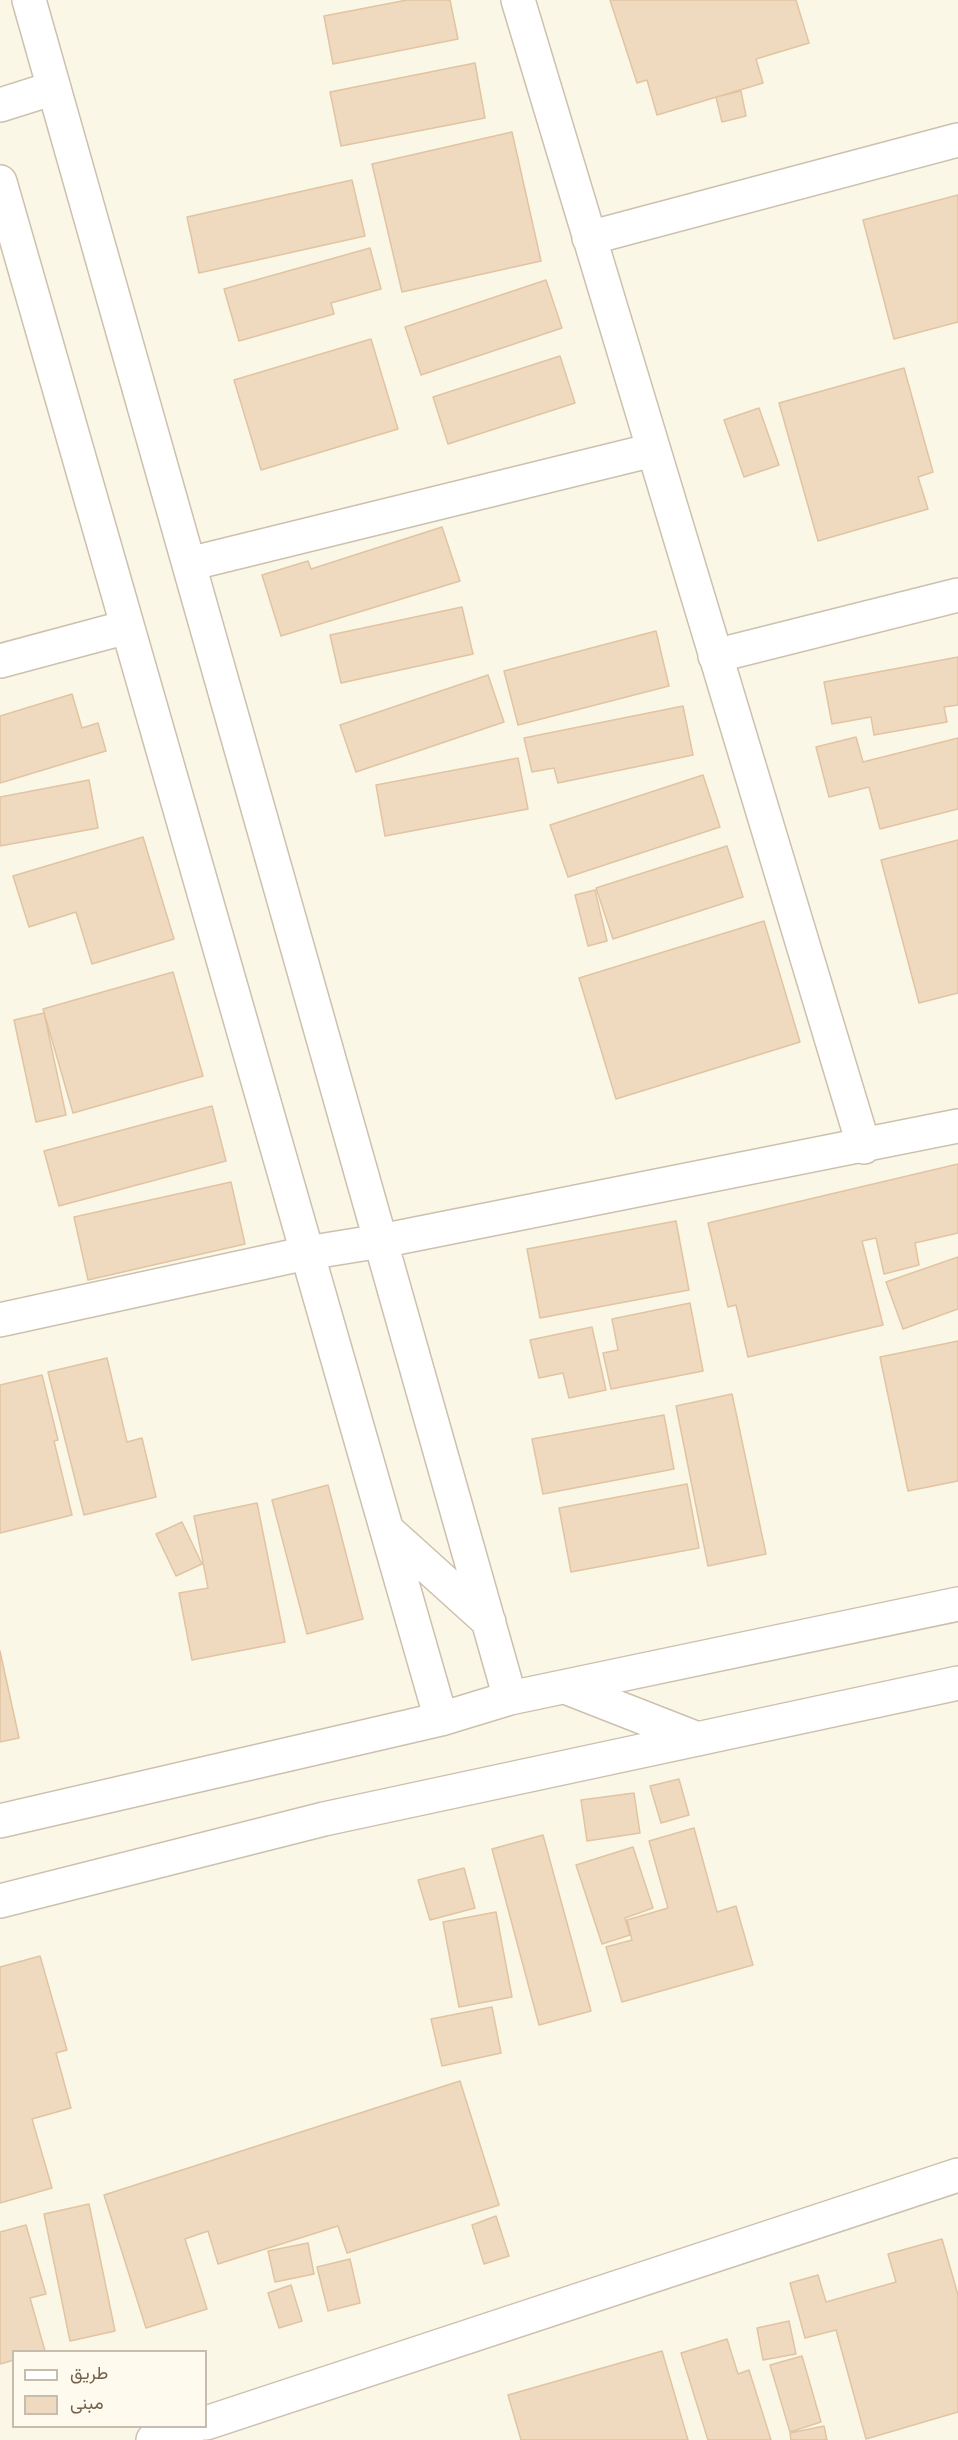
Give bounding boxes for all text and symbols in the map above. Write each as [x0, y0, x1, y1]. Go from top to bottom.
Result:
legend [12, 2350, 207, 2428]
text: طريق [70, 2362, 108, 2382]
text: مبنى [70, 2392, 104, 2412]

